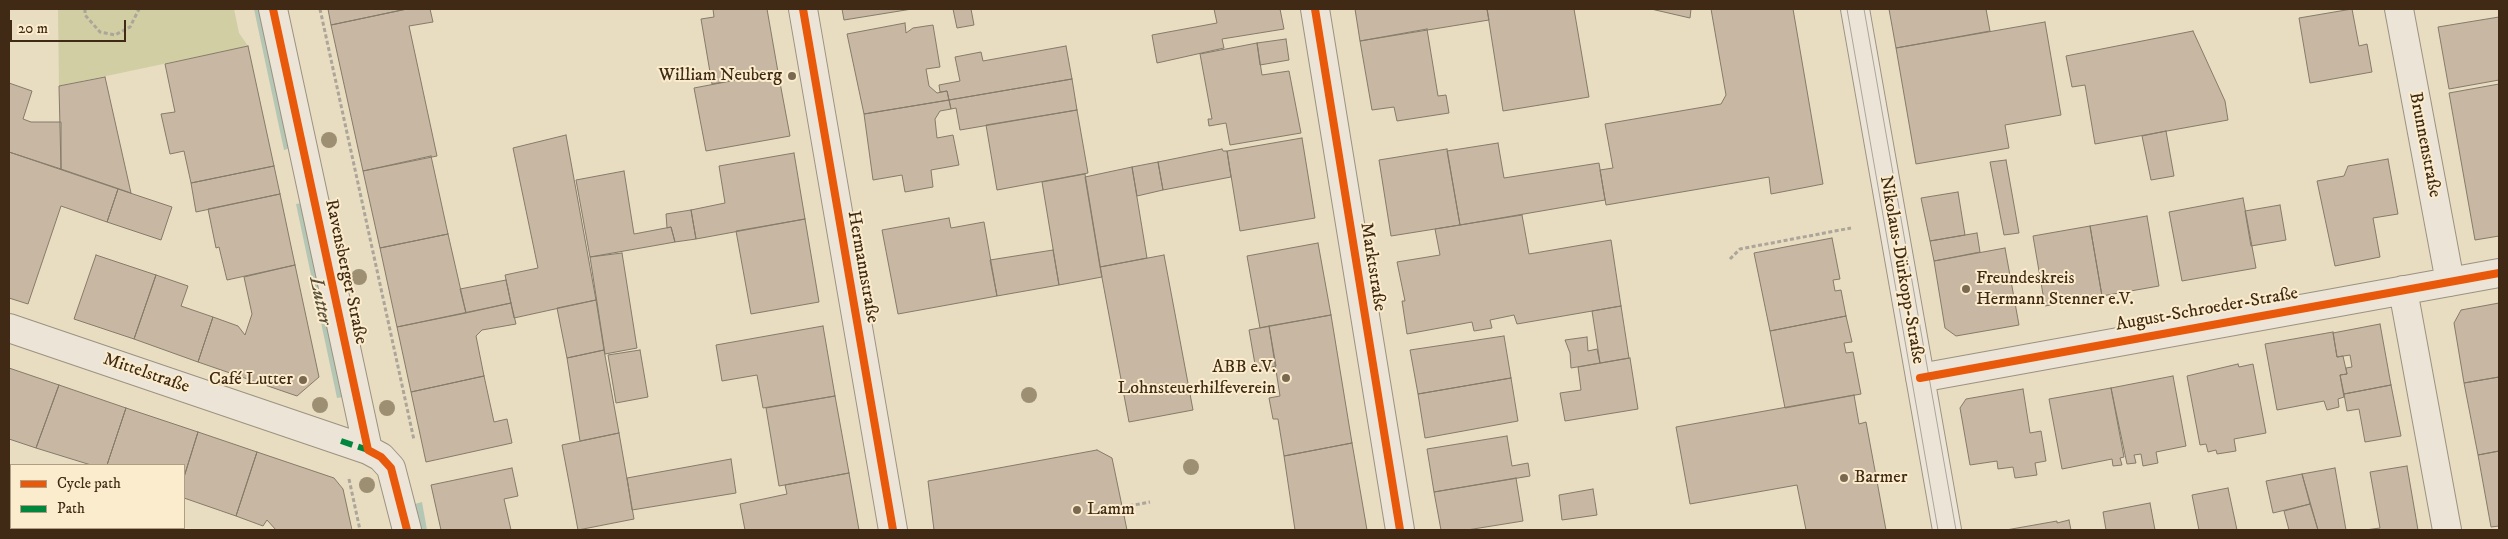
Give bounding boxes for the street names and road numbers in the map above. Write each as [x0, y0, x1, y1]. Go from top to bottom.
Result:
street label: Brunnenstraße [2403, 91, 2445, 199]
street label: Nikolaus-Dürkopp-Straße [1874, 174, 1928, 366]
street label: Ravensberger Straße [319, 198, 371, 346]
street label: Hermannstraße [842, 209, 882, 325]
street label: Marktstraße [1354, 221, 1390, 313]
street label: August-Schroeder-Straße [2114, 283, 2300, 337]
street label: Mittelstraße [100, 349, 192, 399]

